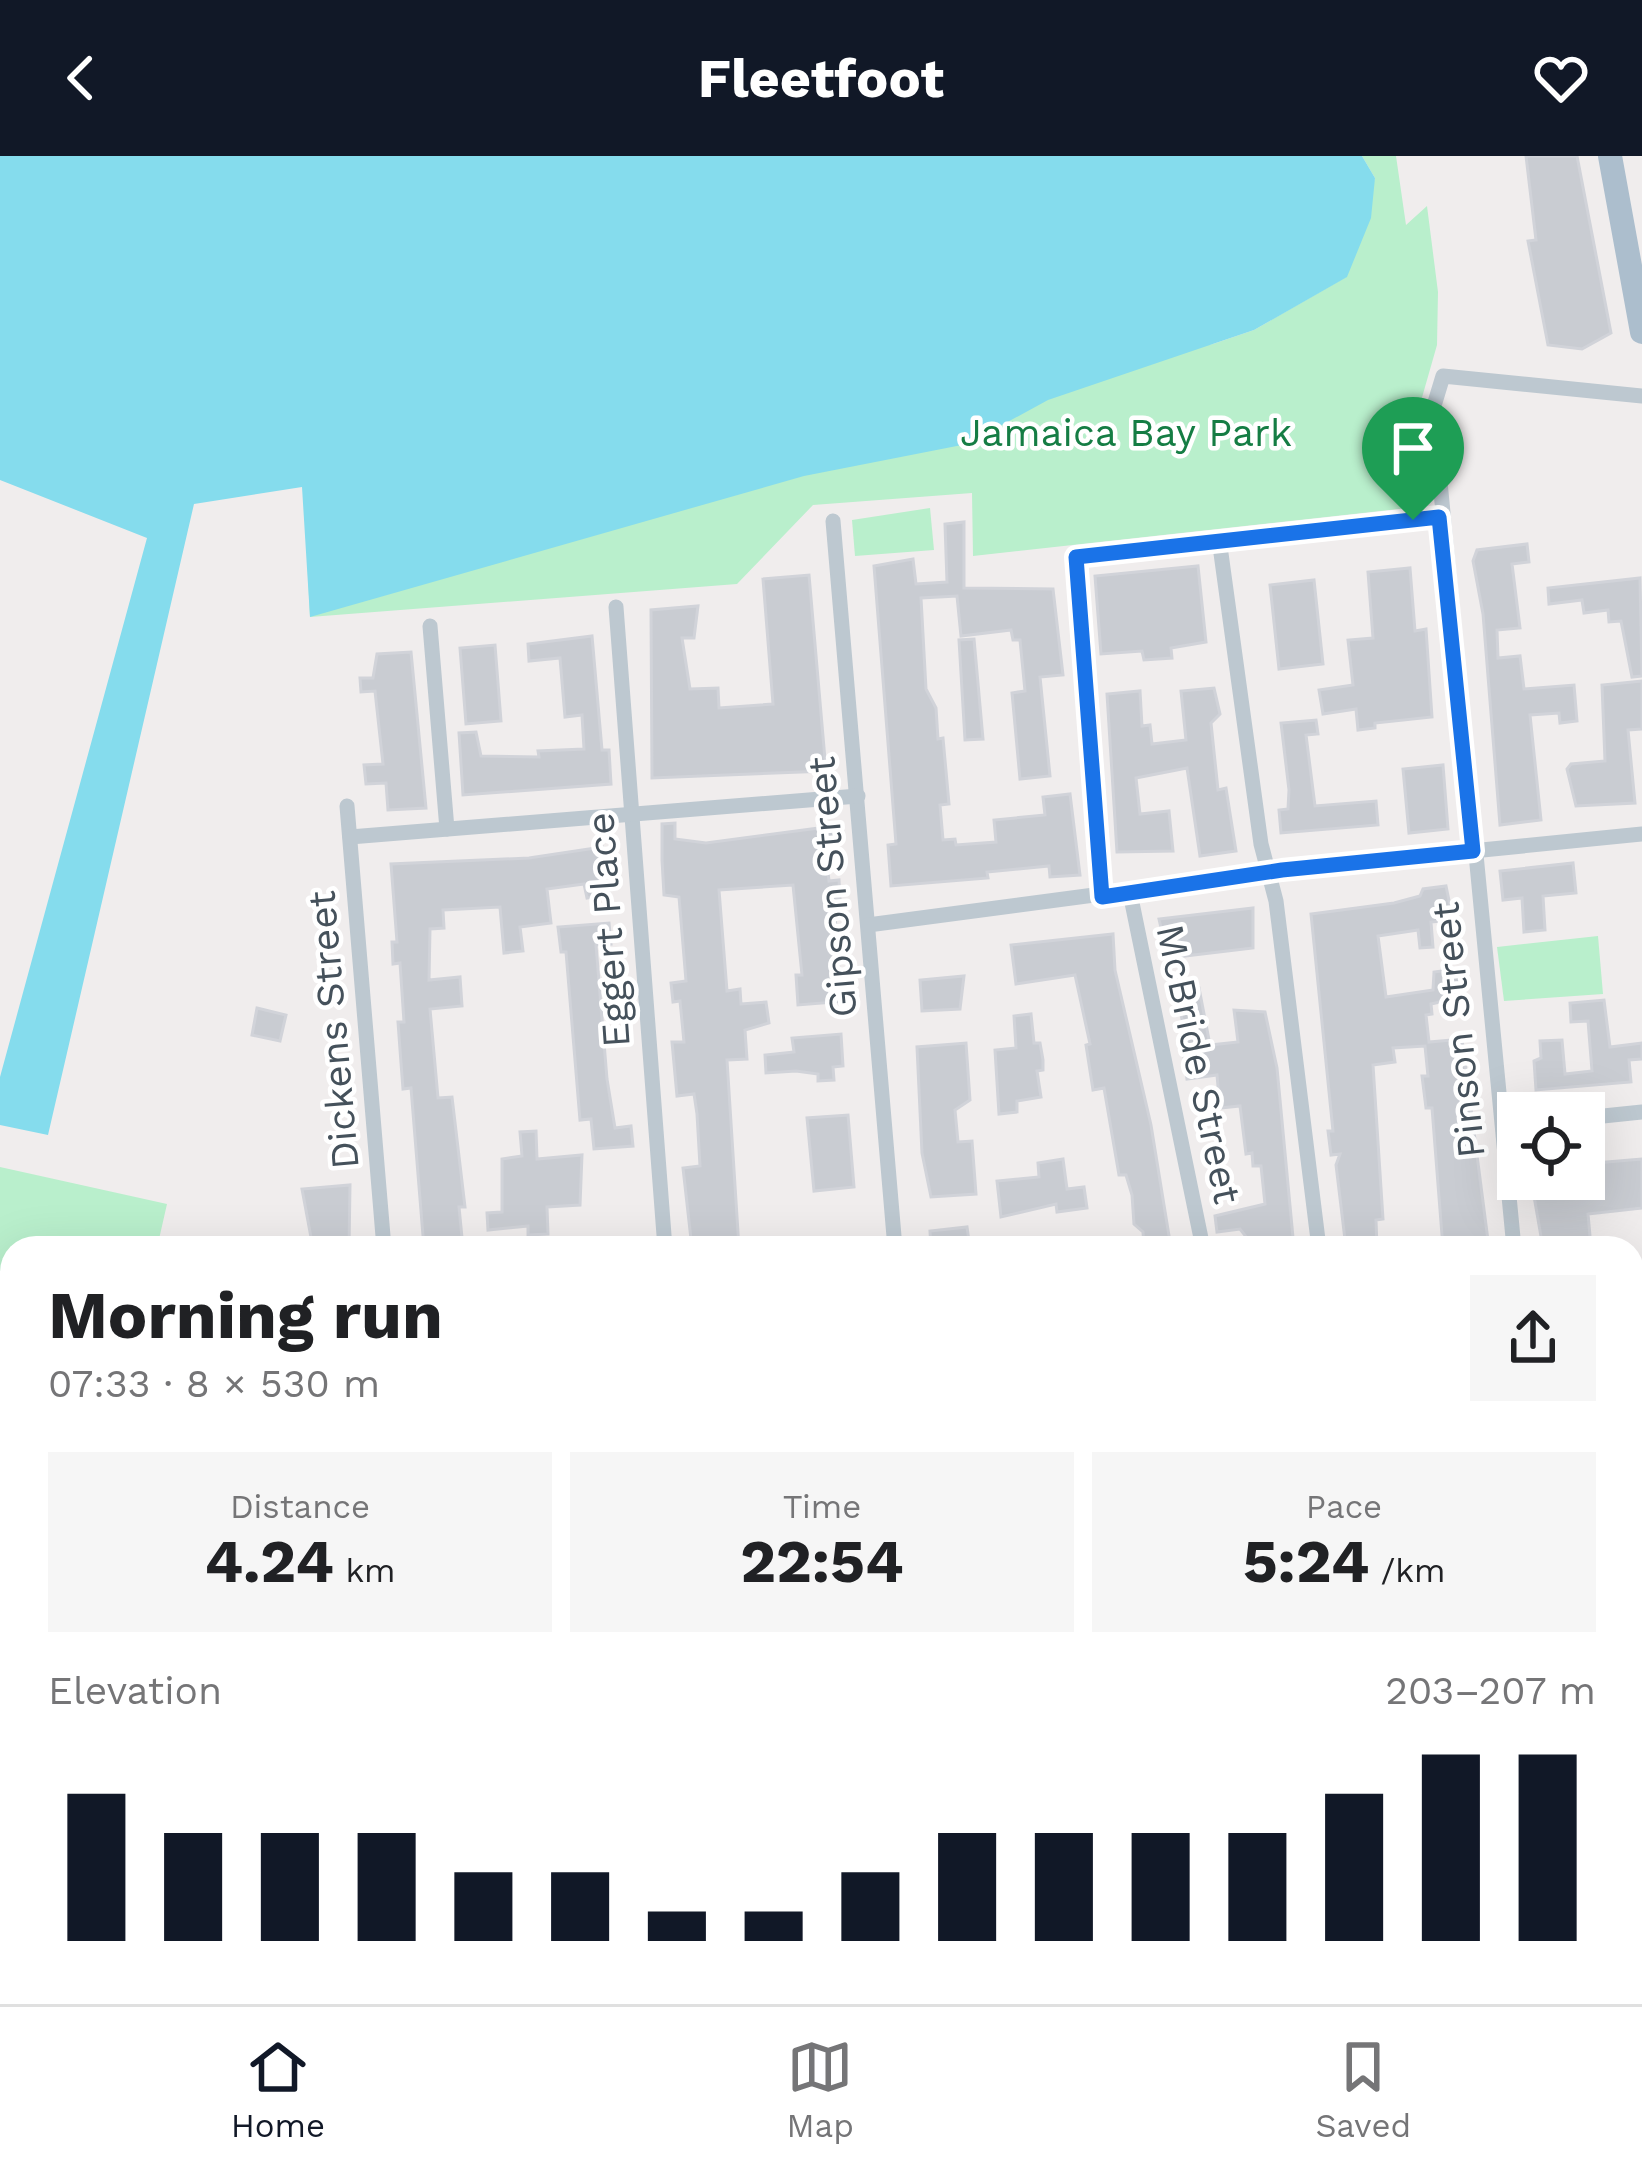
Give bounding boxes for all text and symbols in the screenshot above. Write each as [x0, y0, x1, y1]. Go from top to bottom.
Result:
icon: back [48, 45, 114, 111]
icon: heart [1528, 45, 1594, 111]
text: Fleetfoot [698, 47, 944, 110]
pin [1362, 397, 1464, 520]
park label: Jamaica Bay Park [960, 410, 1292, 455]
icon: arrive [1380, 415, 1446, 481]
street label: Gipson Street [798, 755, 866, 1019]
street label: Eggert Place [577, 811, 639, 1049]
street label: Dickens Street [298, 889, 368, 1171]
street label: Pinson Street [1422, 900, 1494, 1160]
street label: McBride Street [1147, 920, 1251, 1208]
map controls [1497, 1092, 1605, 1200]
button: locate [1497, 1092, 1605, 1200]
button: share [1470, 1275, 1596, 1401]
text: Morning run [48, 1277, 443, 1354]
text: 07:33 · 8 × 530 m [48, 1361, 380, 1406]
text: Distance [230, 1487, 370, 1526]
text: Time [783, 1487, 861, 1526]
text: Pace [1306, 1487, 1382, 1526]
text: 4.24 [204, 1526, 334, 1597]
text: 22:54 [740, 1526, 904, 1597]
text: 5:24 [1243, 1526, 1370, 1597]
text: km [334, 1551, 396, 1590]
text: /km [1370, 1551, 1445, 1590]
text: Elevation [48, 1668, 222, 1713]
text: 203–207 m [1385, 1668, 1596, 1713]
tab: Home [231, 2034, 325, 2145]
tab: Map [787, 2034, 854, 2145]
tab: Saved [1315, 2034, 1411, 2145]

